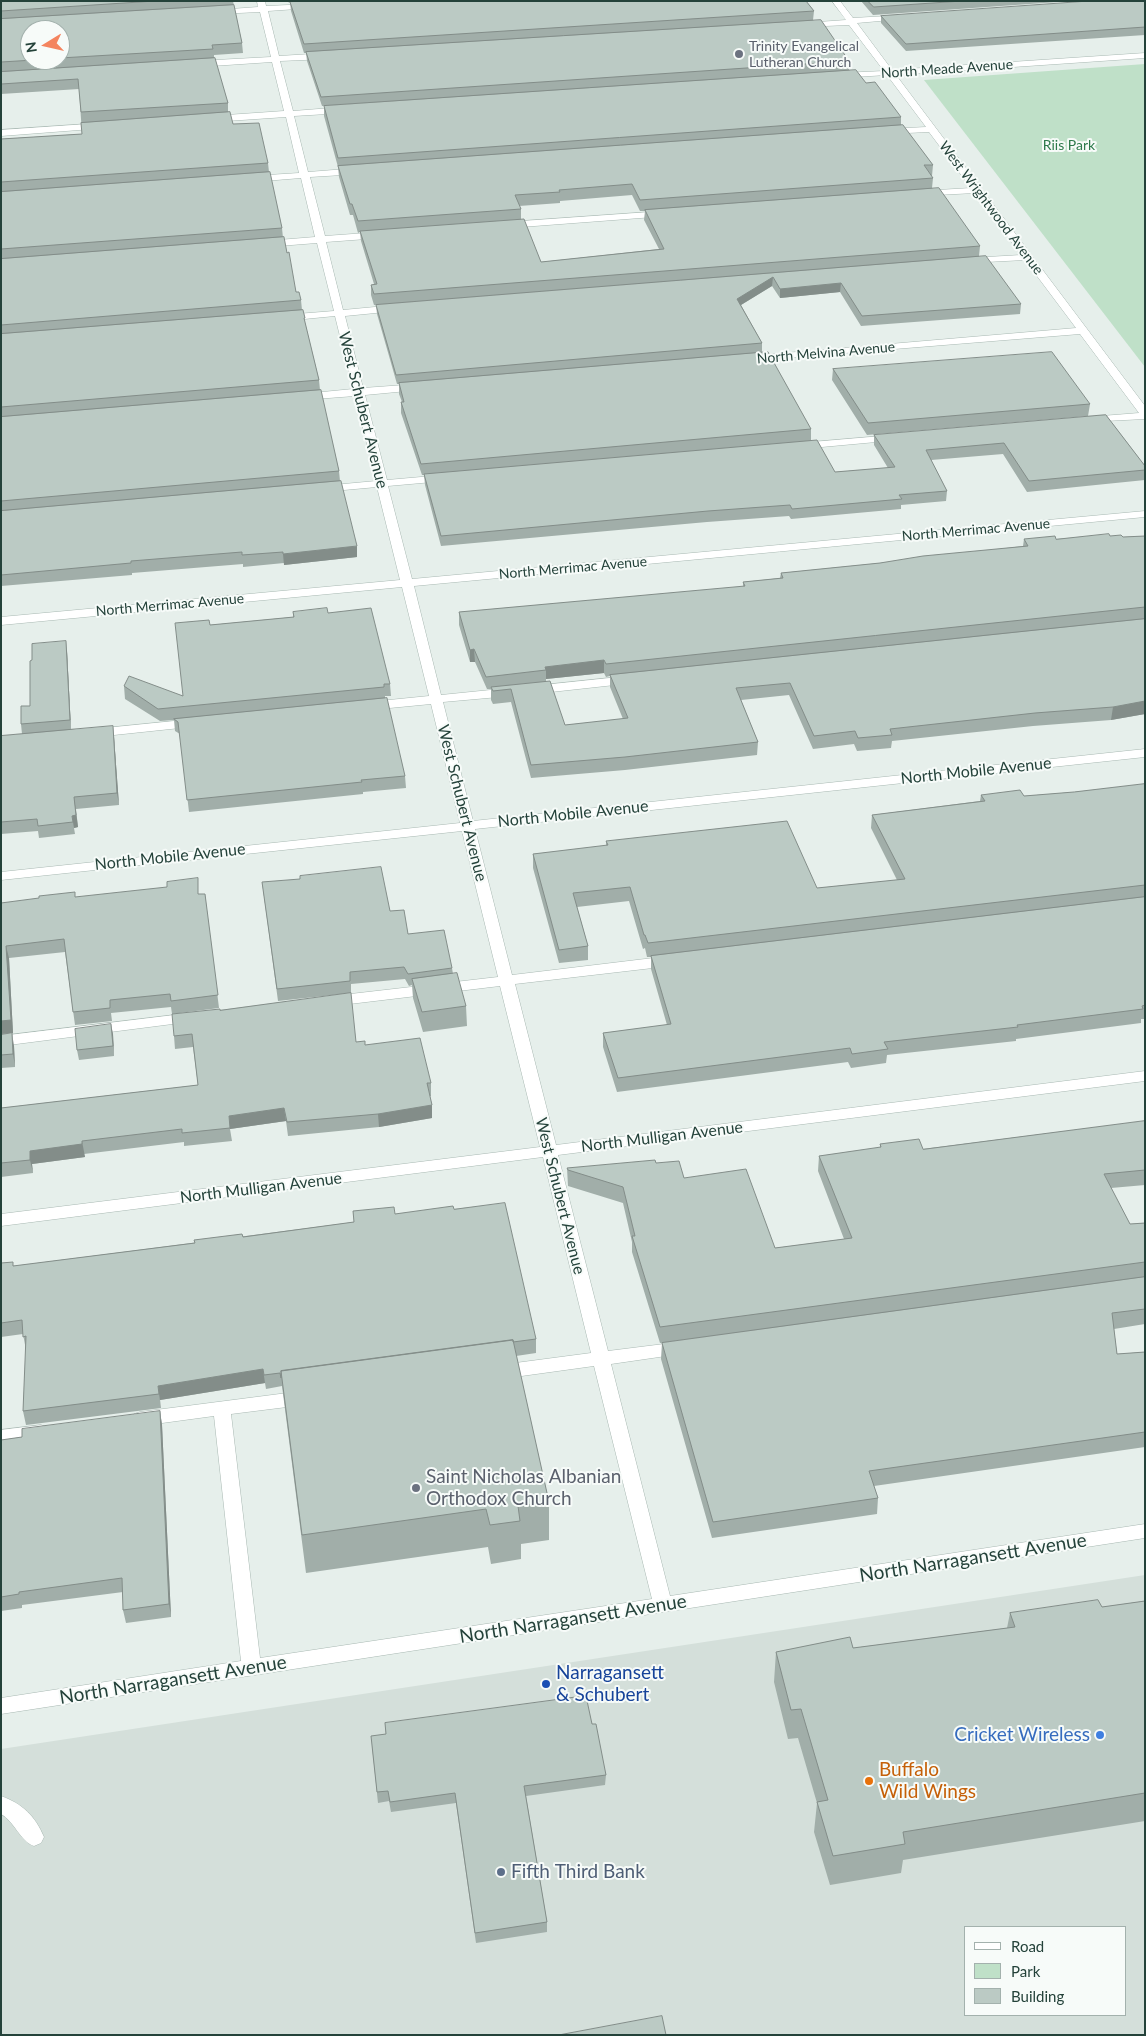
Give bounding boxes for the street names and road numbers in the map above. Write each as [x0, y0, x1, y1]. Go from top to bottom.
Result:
street label: North Meade Avenue [880, 56, 1014, 82]
street label: West Wrightwood Avenue [935, 138, 1047, 278]
street label: West Schubert Avenue [334, 330, 392, 490]
street label: North Melvina Avenue [756, 339, 896, 367]
street label: North Merrimac Avenue [901, 515, 1051, 545]
street label: North Merrimac Avenue [498, 553, 648, 583]
street label: North Merrimac Avenue [95, 590, 245, 620]
street label: West Schubert Avenue [433, 723, 491, 883]
street label: North Mobile Avenue [900, 754, 1052, 788]
street label: North Mobile Avenue [497, 797, 649, 831]
street label: North Mobile Avenue [94, 840, 246, 874]
street label: West Schubert Avenue [531, 1116, 589, 1276]
street label: North Mulligan Avenue [580, 1118, 744, 1156]
street label: North Mulligan Avenue [179, 1169, 343, 1207]
street label: North Narragansett Avenue [858, 1529, 1088, 1587]
street label: North Narragansett Avenue [458, 1590, 688, 1648]
street label: North Narragansett Avenue [58, 1651, 288, 1709]

